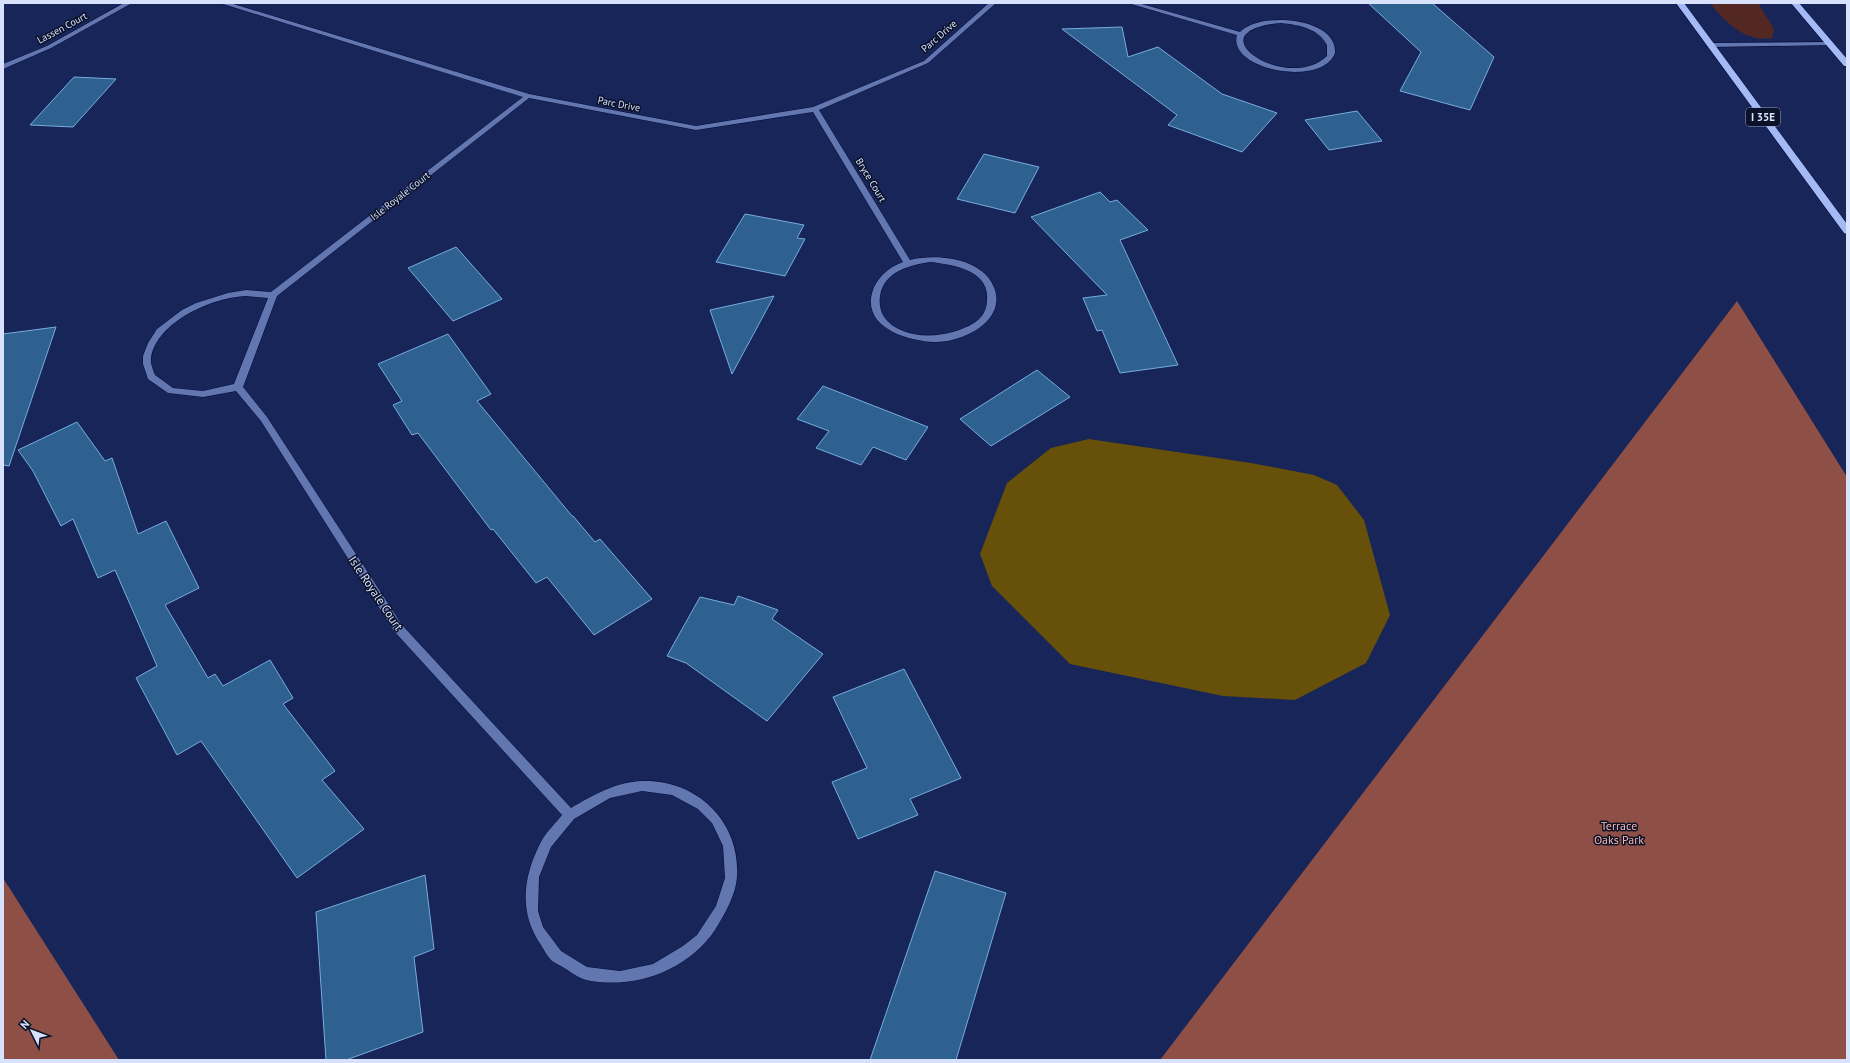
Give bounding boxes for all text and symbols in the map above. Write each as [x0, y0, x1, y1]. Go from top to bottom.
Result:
street label: Lassen Court [35, 9, 90, 47]
street label: Parc Drive [919, 17, 959, 55]
street label: Parc Drive [597, 94, 641, 114]
road number: I 35E [1746, 108, 1780, 126]
street label: Bryce Court [853, 156, 890, 205]
street label: Isle Royale Court [368, 168, 433, 223]
street label: Isle Royale Court [346, 553, 406, 633]
park label: Terrace Oaks Park [1594, 818, 1644, 847]
north arrow [12, 1011, 52, 1051]
text: N [17, 1017, 32, 1032]

